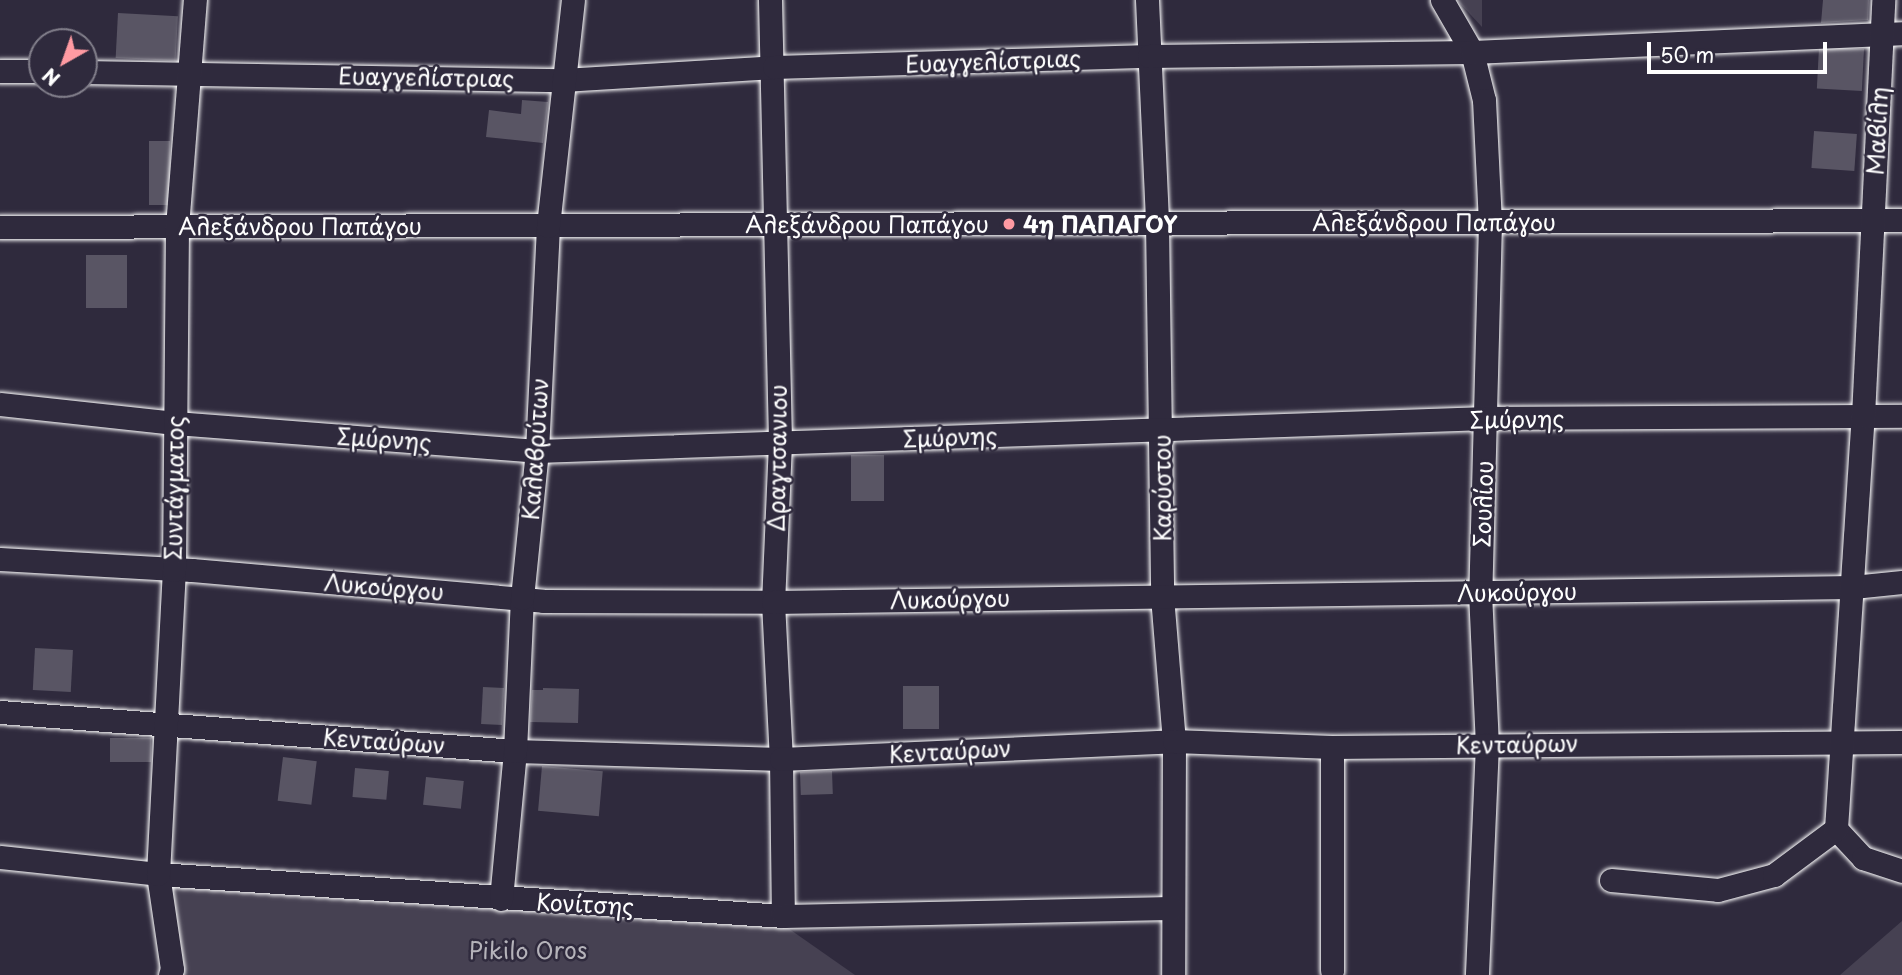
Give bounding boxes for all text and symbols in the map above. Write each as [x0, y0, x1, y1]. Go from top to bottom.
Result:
north arrow [28, 28, 98, 98]
scale bar [1650, 28, 1830, 72]
text: 50 m [1660, 38, 1714, 70]
street label: Ευαγγελίστριας [904, 44, 1082, 78]
text: N [36, 62, 66, 93]
street label: Ευαγγελίστριας [338, 62, 514, 92]
street label: Μαβίλη [1861, 86, 1893, 176]
street label: Αλεξάνδρου Παπάγου [1312, 208, 1556, 236]
street label: Αλεξάνδρου Παπάγου [745, 210, 989, 238]
place label: 4η ΠΑΠΑΓΟΥ [1023, 210, 1177, 238]
street label: Αλεξάνδρου Παπάγου [178, 212, 422, 240]
marker: 4η ΠΑΠΑΓΟΥ [1001, 216, 1017, 232]
street label: Καλαβρύτων [516, 377, 554, 521]
street label: Δραγτσανιου [762, 384, 792, 532]
street label: Σμύρνης [1469, 404, 1565, 434]
street label: Συντάγματος [159, 416, 189, 560]
street label: Σμύρνης [336, 422, 432, 456]
street label: Σμύρνης [902, 422, 998, 452]
street label: Καρύστου [1148, 434, 1176, 542]
street label: Σουλίου [1468, 460, 1498, 548]
street label: Λυκούργου [323, 568, 445, 606]
street label: Λυκούργου [1457, 577, 1577, 607]
street label: Λυκούργου [890, 584, 1010, 614]
street label: Κενταύρων [322, 723, 446, 759]
street label: Κενταύρων [1455, 729, 1579, 759]
street label: Κενταύρων [888, 734, 1012, 768]
street label: Κονίτσης [535, 888, 635, 920]
park label: Pikilo Oros [469, 936, 587, 964]

